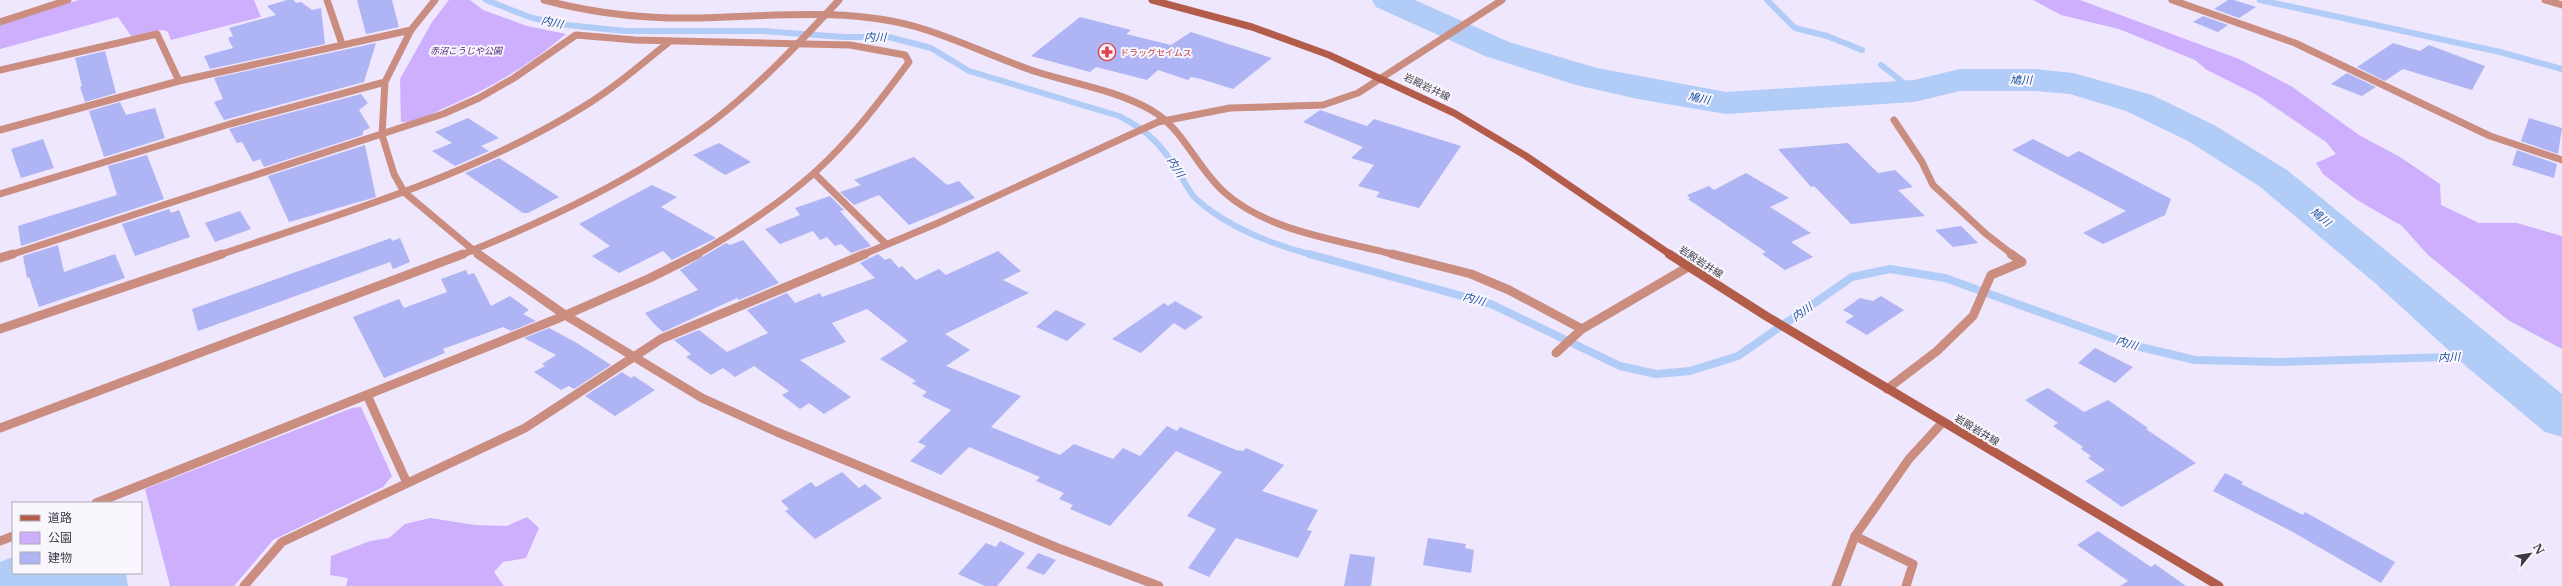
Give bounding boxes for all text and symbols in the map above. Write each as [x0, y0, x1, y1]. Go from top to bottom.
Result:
water label: 内川 [540, 13, 565, 31]
water label: 内川 [864, 30, 887, 44]
pharmacy icon: ドラッグセイムス [1097, 42, 1117, 62]
park label: 赤沼こうじや公園 [430, 45, 504, 56]
place label: ドラッグセイムス [1120, 47, 1192, 58]
street label: 岩殿岩井線 [1402, 70, 1452, 104]
water label: 鳩川 [2010, 73, 2033, 87]
water label: 鳩川 [1687, 89, 1712, 107]
water label: 内川 [1164, 154, 1188, 181]
water label: 鳩川 [2308, 205, 2335, 230]
street label: 岩殿岩井線 [1676, 243, 1726, 281]
water label: 内川 [1461, 289, 1487, 309]
water label: 内川 [1789, 299, 1816, 324]
water label: 内川 [2114, 333, 2141, 353]
water label: 内川 [2438, 350, 2461, 364]
street label: 岩殿岩井線 [1952, 412, 2002, 448]
legend [12, 502, 142, 574]
text: 道路 [48, 510, 72, 525]
text: 公園 [48, 530, 72, 545]
north arrow [2510, 534, 2550, 574]
text: N [2530, 541, 2548, 558]
text: 建物 [48, 550, 72, 565]

